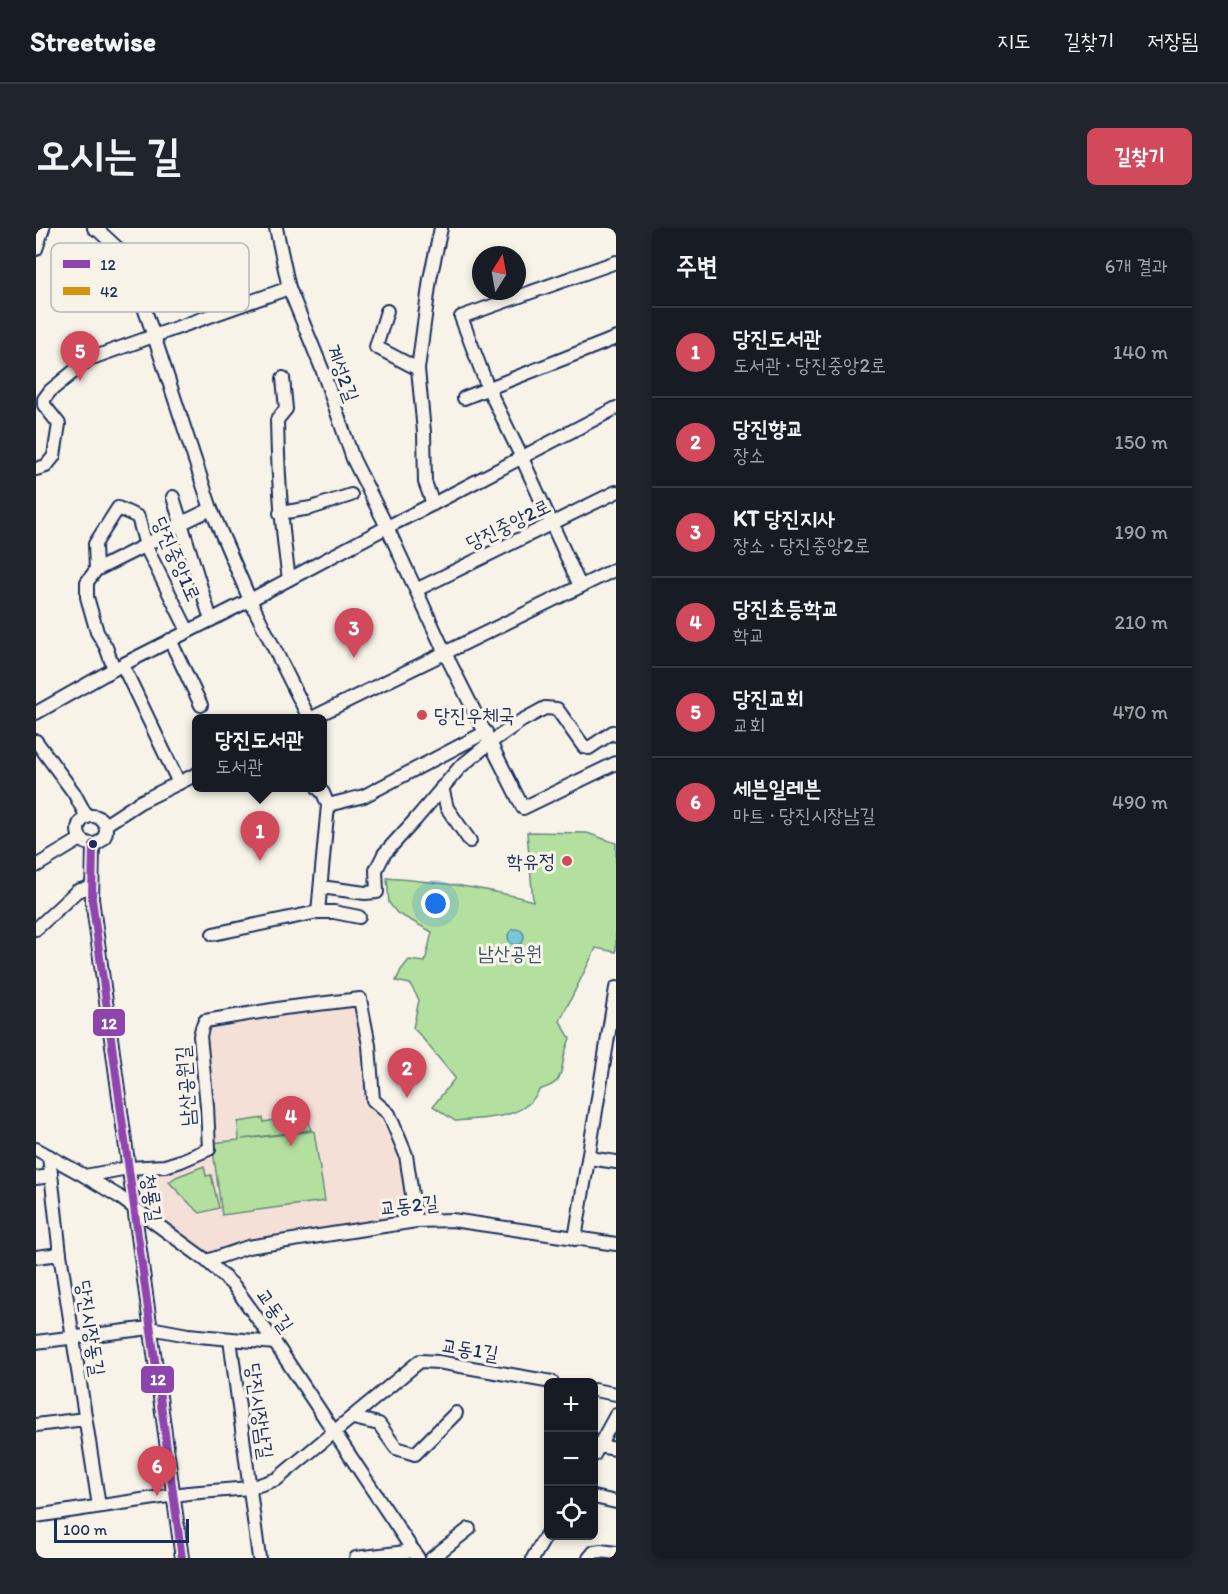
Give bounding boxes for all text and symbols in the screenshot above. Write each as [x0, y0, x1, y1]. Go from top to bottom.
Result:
text: Streetwise [30, 24, 156, 58]
text: 지도 [997, 28, 1031, 53]
text: 길찾기 [1064, 28, 1114, 53]
text: 저장됨 [1147, 28, 1198, 53]
button: 길찾기 [1087, 128, 1192, 185]
text: 오시는 길 [36, 129, 181, 180]
legend [51, 243, 249, 312]
north arrow [472, 246, 526, 300]
text: 주변 [676, 250, 718, 282]
text: 6개 결과 [1105, 254, 1168, 278]
text: 12 [100, 255, 116, 274]
text: 42 [100, 282, 119, 301]
text: 당진도서관 [733, 325, 822, 352]
pin: 5 [60, 332, 99, 381]
text: 1 [691, 340, 700, 364]
text: 140 m [1113, 340, 1168, 364]
street label: 계성2길 [322, 341, 364, 405]
text: 도서관 · 당진중앙2로 [733, 353, 886, 377]
text: 당진향교 [733, 415, 804, 442]
text: 2 [690, 430, 701, 454]
text: 150 m [1115, 430, 1168, 454]
text: 장소 [733, 443, 765, 467]
street label: 당진중앙2로 [462, 493, 554, 555]
text: KT 당진지사 [733, 505, 835, 532]
street label: 당진중앙1로 [148, 513, 206, 605]
text: 3 [690, 520, 701, 544]
text: 190 m [1115, 520, 1168, 544]
text: 장소 · 당진중앙2로 [733, 533, 870, 557]
text: 당진초등학교 [733, 595, 839, 622]
pin: 3 [334, 608, 374, 658]
text: 4 [689, 610, 702, 634]
text: 210 m [1115, 610, 1168, 634]
text: 학교 [733, 623, 765, 647]
text: 당진교회 [733, 685, 804, 712]
text: 5 [690, 700, 701, 724]
text: 470 m [1112, 700, 1168, 724]
place label: 당진우체국 [434, 703, 514, 727]
marker: 당진우체국 [415, 708, 429, 722]
text: 교회 [733, 713, 765, 737]
popup [192, 714, 327, 792]
text: 당진도서관 [215, 726, 304, 753]
text: 도서관 [215, 754, 264, 778]
text: 세븐일레븐 [733, 775, 822, 802]
text: 6 [690, 790, 701, 814]
text: 490 m [1112, 790, 1168, 814]
text: 마트 · 당진시장남길 [733, 803, 876, 827]
pin: 1 [240, 812, 280, 861]
unlabelled marker [87, 838, 99, 850]
place label: 학유정 [507, 849, 555, 873]
marker: 학유정 [560, 854, 574, 868]
your location [421, 889, 450, 918]
park label: 남산공원 [478, 941, 542, 965]
line badge: 12 [92, 1008, 126, 1037]
text: 12 [101, 1014, 118, 1033]
street label: 남산공원길 [170, 1045, 200, 1127]
pin: 2 [388, 1048, 427, 1098]
pin: 4 [272, 1096, 310, 1146]
street label: 청룡길 [137, 1172, 167, 1224]
street label: 교동2길 [379, 1190, 439, 1220]
street label: 당진시장동길 [72, 1278, 110, 1378]
street label: 교동길 [251, 1283, 299, 1337]
street label: 교동1길 [440, 1333, 500, 1365]
street label: 당진시장남길 [241, 1362, 279, 1460]
line badge: 12 [140, 1365, 175, 1394]
text: 12 [150, 1370, 167, 1389]
map controls [544, 1378, 598, 1540]
button: + [544, 1378, 598, 1432]
button: − [544, 1432, 598, 1486]
pin: 6 [138, 1446, 176, 1496]
button: locate [544, 1486, 598, 1540]
scale bar [54, 1516, 189, 1544]
text: 100 m [63, 1520, 107, 1539]

